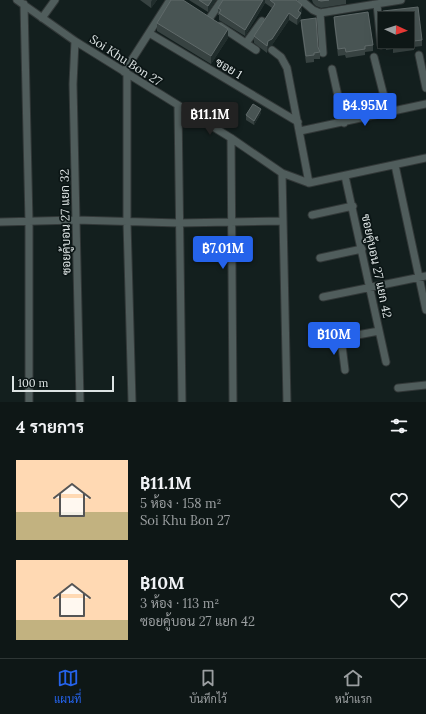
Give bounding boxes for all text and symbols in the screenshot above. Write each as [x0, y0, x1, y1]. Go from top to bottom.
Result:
north arrow [378, 12, 414, 48]
map controls [378, 12, 414, 48]
street label: Soi Khu Bon 27 [87, 31, 165, 89]
street label: ซอย 1 [213, 54, 245, 82]
pin: ฿4.95M [332, 93, 398, 127]
text: ฿4.95M [342, 97, 388, 114]
pin: ฿11.1M [177, 102, 243, 136]
text: ฿11.1M [190, 106, 230, 123]
street label: ซอยคู้บอน 27 แยก 32 [57, 169, 74, 275]
street label: ซอยคู้บอน 27 แยก 42 [358, 213, 395, 320]
pin: ฿7.01M [190, 236, 256, 270]
text: ฿7.01M [202, 240, 244, 257]
pin: ฿10M [310, 322, 358, 356]
text: ฿10M [317, 326, 351, 343]
scale bar [12, 374, 114, 393]
text: 100 m [18, 376, 48, 390]
icon: filters [388, 415, 410, 437]
text: 4 รายการ [16, 416, 84, 438]
text: ฿11.1M [140, 472, 191, 494]
icon: home [48, 476, 96, 524]
icon: heart [388, 489, 410, 511]
text: 5 ห้อง · 158 m² [140, 495, 222, 512]
text: Soi Khu Bon 27 [140, 512, 230, 529]
text: ฿10M [140, 572, 185, 594]
icon: home [48, 576, 96, 624]
icon: heart [388, 589, 410, 611]
text: 3 ห้อง · 113 m² [140, 595, 219, 612]
text: ซอยคู้บอน 27 แยก 42 [140, 613, 255, 630]
tab: แผนที่ [54, 667, 81, 706]
tab: บันทึกไว้ [189, 667, 227, 706]
tab: หน้าแรก [335, 667, 372, 706]

